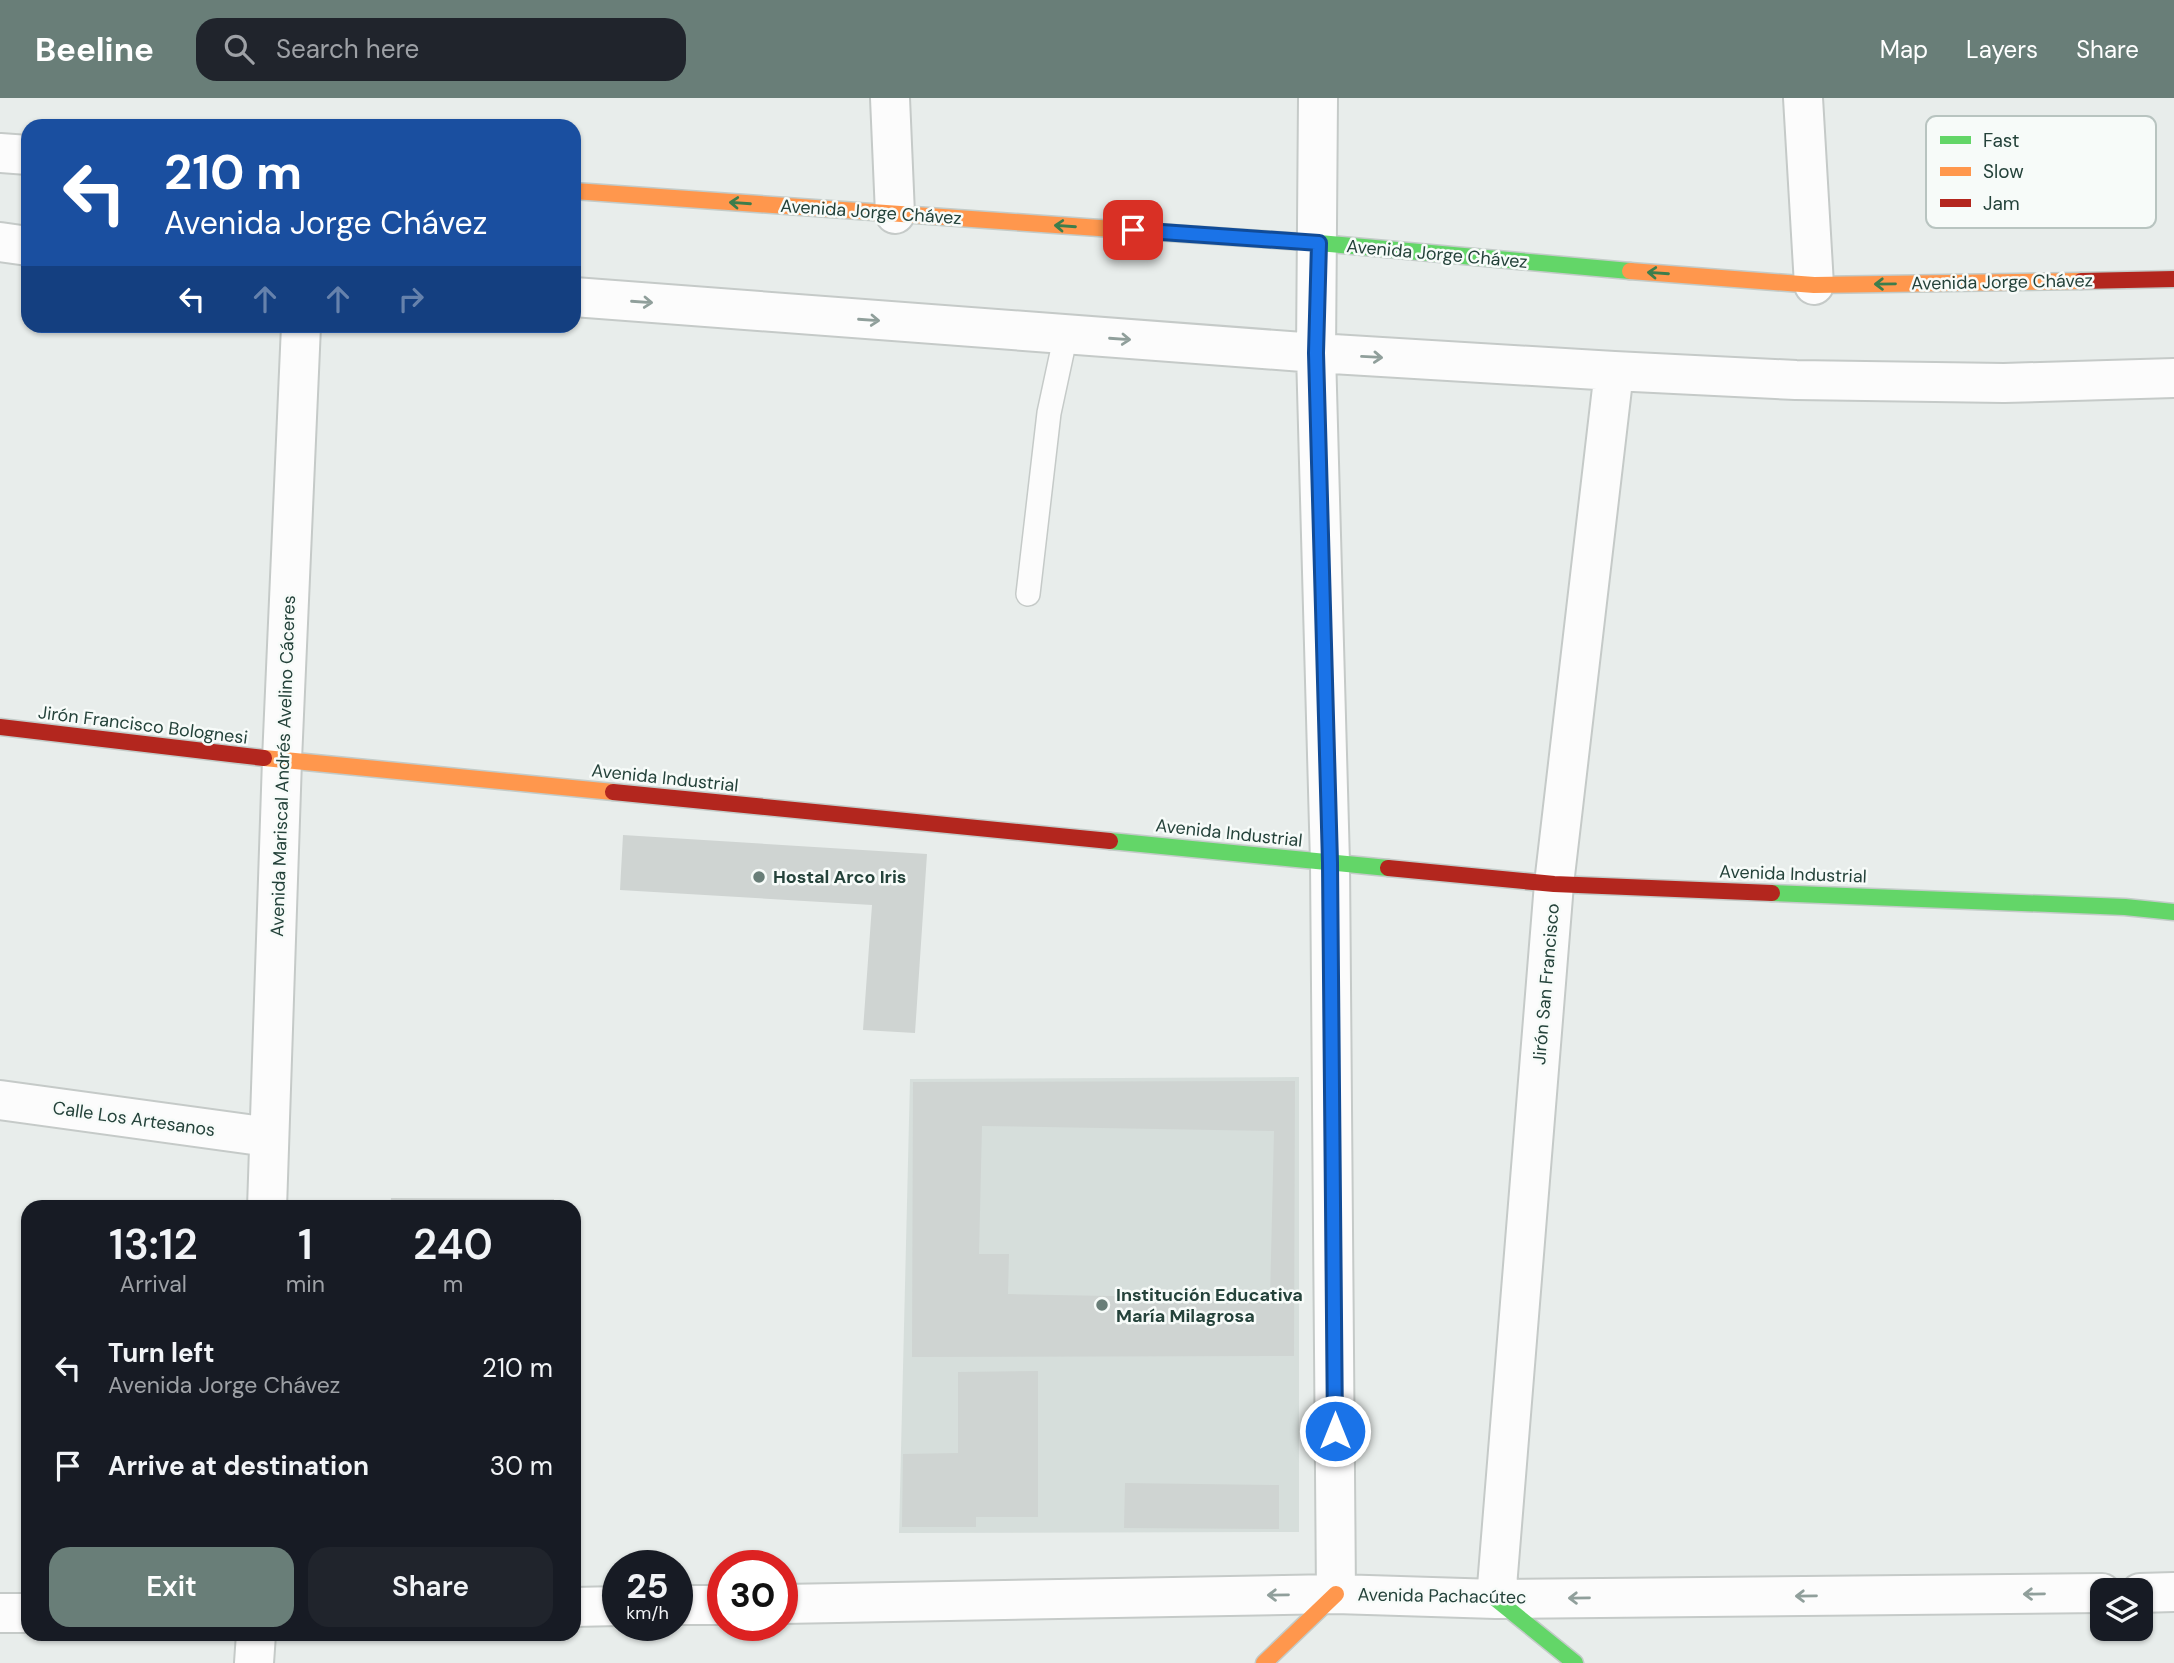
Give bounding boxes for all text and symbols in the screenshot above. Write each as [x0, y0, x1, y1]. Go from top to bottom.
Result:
search box [196, 18, 686, 81]
text: Beeline [35, 28, 154, 71]
icon: search [220, 30, 258, 68]
text: Search here [276, 32, 419, 66]
text: Map [1880, 34, 1928, 65]
text: Layers [1966, 34, 2038, 65]
text: Share [2076, 34, 2139, 65]
legend [1926, 116, 2156, 228]
text: Fast [1983, 128, 2019, 153]
text: 210 m [164, 140, 302, 204]
icon: left [49, 147, 140, 238]
text: Slow [1983, 159, 2024, 184]
text: Jam [1983, 191, 2020, 216]
street label: Avenida Jorge Chávez [779, 194, 963, 230]
one-way arrow [730, 196, 752, 209]
pin [1103, 200, 1163, 260]
text: Avenida Jorge Chávez [164, 202, 487, 244]
icon: arrive [1114, 211, 1152, 249]
one-way arrow [1054, 219, 1077, 232]
street label: Avenida Jorge Chávez [1345, 234, 1529, 274]
one-way arrow [1647, 266, 1670, 279]
street label: Avenida Jorge Chávez [1911, 268, 2093, 296]
one-way arrow [1874, 277, 1897, 290]
icon: left [173, 280, 211, 318]
icon: ahead [246, 280, 284, 318]
icon: ahead [319, 280, 357, 318]
icon: right [392, 280, 430, 318]
one-way arrow [630, 296, 653, 309]
one-way arrow [857, 313, 880, 326]
one-way arrow [1108, 332, 1131, 345]
one-way arrow [1360, 350, 1383, 363]
street label: Avenida Mariscal Andrés Avelino Cáceres [265, 595, 301, 937]
street label: Jirón Francisco Bolognesi [37, 700, 249, 750]
street label: Avenida Industrial [590, 758, 740, 798]
street label: Avenida Industrial [1154, 813, 1304, 853]
street label: Avenida Industrial [1719, 859, 1867, 889]
place label: Hostal Arco Iris [773, 865, 906, 889]
marker: Hostal Arco Iris [751, 869, 767, 885]
street label: Jirón San Francisco [1527, 902, 1565, 1066]
street label: Calle Los Artesanos [51, 1096, 217, 1142]
text: 13:12 [109, 1217, 198, 1272]
text: 1 [298, 1217, 313, 1272]
text: 240 [413, 1217, 493, 1272]
text: Arrival [120, 1269, 187, 1299]
text: min [286, 1269, 325, 1299]
text: m [443, 1269, 463, 1299]
place label: Institución Educativa María Milagrosa [1116, 1283, 1303, 1328]
marker: Institución Educativa María Milagrosa [1094, 1297, 1110, 1313]
text: Turn left [108, 1336, 215, 1370]
icon: left [49, 1349, 87, 1387]
text: 210 m [482, 1351, 553, 1385]
text: Avenida Jorge Chávez [108, 1370, 340, 1400]
position arrow [1298, 1394, 1372, 1468]
icon: arrive [49, 1447, 87, 1485]
text: Arrive at destination [108, 1449, 369, 1483]
text: 30 m [490, 1449, 553, 1483]
button: Exit [49, 1547, 294, 1627]
button: Share [308, 1547, 553, 1627]
speed limit sign: 30 [707, 1550, 798, 1641]
text: 25 [627, 1563, 668, 1609]
map controls [2090, 1578, 2153, 1641]
button: layers [2090, 1578, 2153, 1641]
street label: Avenida Pachacútec [1357, 1583, 1527, 1609]
one-way arrow [2022, 1587, 2045, 1600]
one-way arrow [1266, 1588, 1289, 1602]
one-way arrow [1795, 1589, 1818, 1603]
one-way arrow [1567, 1591, 1590, 1605]
text: km/h [626, 1601, 669, 1625]

